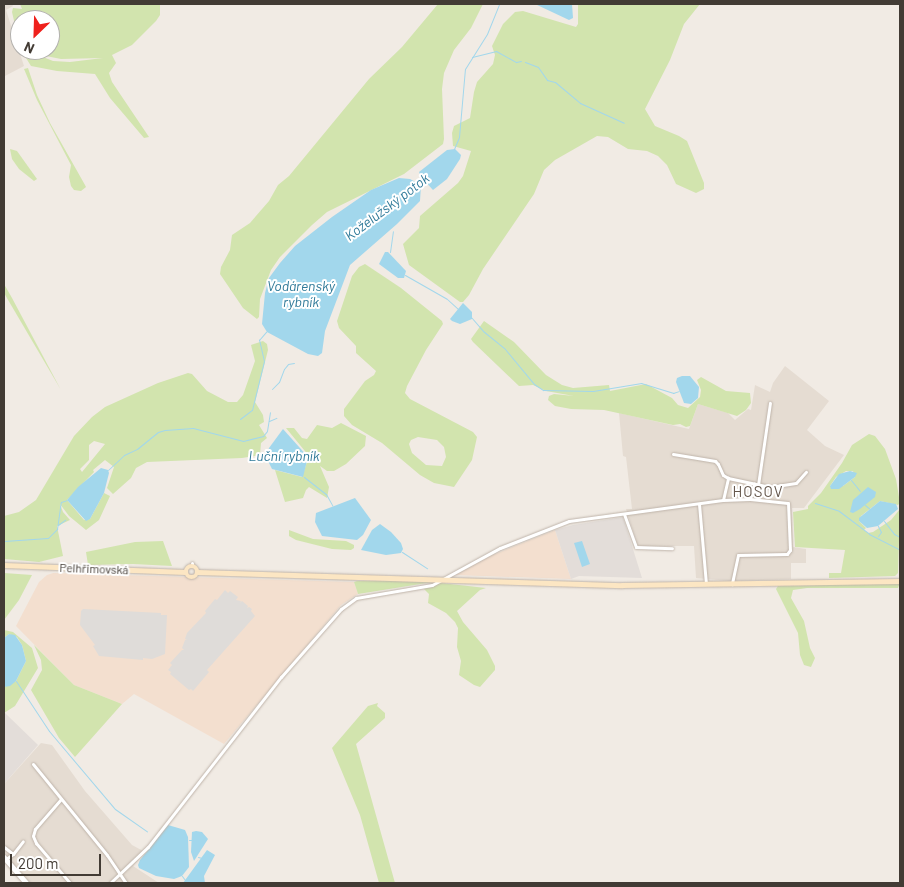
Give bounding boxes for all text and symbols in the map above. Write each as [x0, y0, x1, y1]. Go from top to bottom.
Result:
north arrow [10, 10, 60, 60]
text: N [21, 39, 37, 58]
water label: Koželužský potok [342, 170, 432, 244]
water label: Vodárenský rybník [267, 278, 335, 310]
water label: Luční rybník [249, 448, 319, 464]
district label: HOSOV [732, 483, 784, 501]
street label: Pelhřimovská [59, 561, 129, 577]
scale bar [12, 844, 104, 876]
text: 200 m [18, 854, 58, 872]

